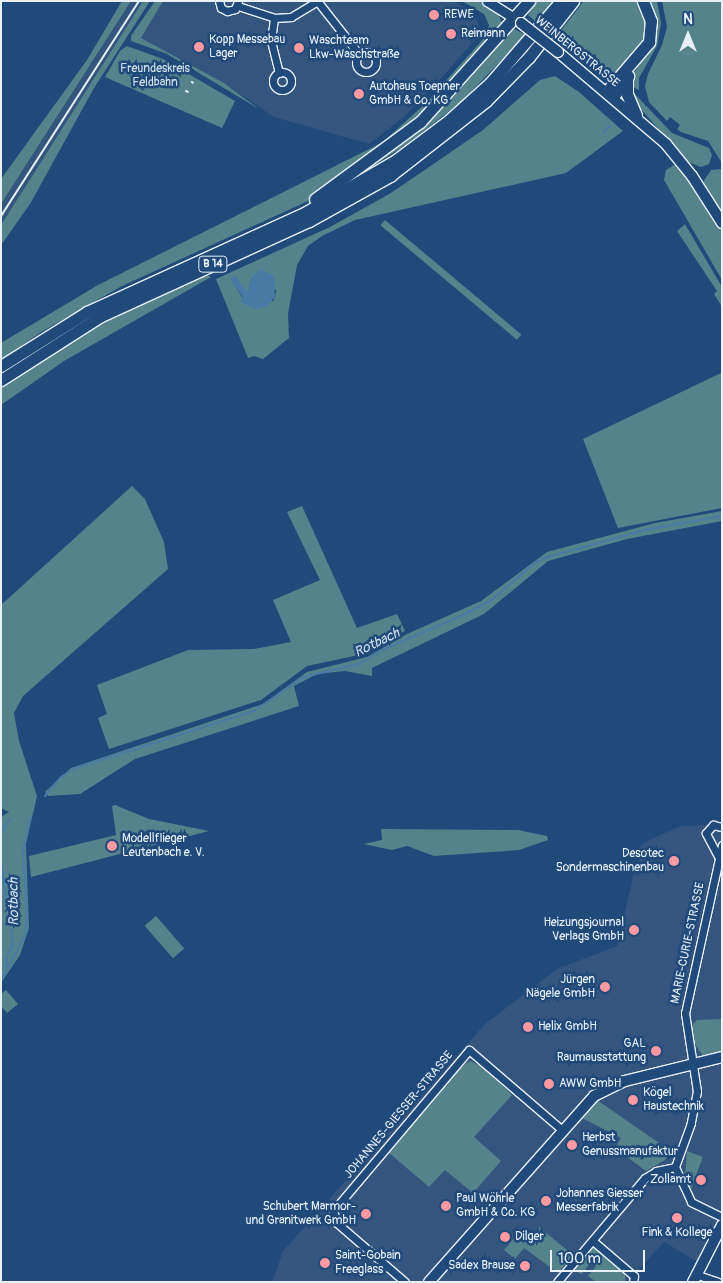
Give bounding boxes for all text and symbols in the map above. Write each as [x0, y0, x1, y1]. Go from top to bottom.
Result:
place label: REWE [444, 8, 474, 22]
marker: REWE [428, 9, 440, 21]
north arrow [663, 10, 713, 60]
text: N [683, 11, 693, 28]
street label: WEINBERGSTRASSE [532, 14, 622, 90]
place label: Reimann [461, 27, 505, 41]
marker: Reimann [445, 28, 457, 40]
place label: Kopp Messebau Lager [209, 33, 285, 61]
place label: Waschteam Lkw-Waschstraße [309, 34, 399, 62]
marker: Kopp Messebau Lager [193, 41, 205, 53]
marker: Waschteam Lkw-Waschstraße [293, 42, 305, 54]
park label: Freundeskreis Feldbahn [120, 62, 190, 90]
place label: Autohaus Toepner GmbH & Co. KG [369, 80, 460, 108]
marker: Autohaus Toepner GmbH & Co. KG [353, 88, 365, 100]
road number: B 14 [198, 255, 228, 272]
water label: Rotbach [352, 625, 402, 661]
place label: Modellflieger Leutenbach e. V. [122, 832, 205, 860]
marker: Modellflieger Leutenbach e. V. [106, 840, 118, 852]
place label: Desotec Sondermaschinenbau [556, 847, 664, 875]
marker: Desotec Sondermaschinenbau [668, 855, 680, 867]
water label: Rotbach [5, 878, 23, 926]
street label: MARIE-CURIE-STRASSE [668, 881, 708, 1005]
place label: Heizungsjournal Verlags GmbH [544, 916, 624, 944]
marker: Heizungsjournal Verlags GmbH [628, 924, 640, 936]
place label: Jürgen Nägele GmbH [526, 973, 595, 1001]
marker: Jürgen Nägele GmbH [599, 981, 611, 993]
place label: Helix GmbH [538, 1020, 597, 1034]
marker: Helix GmbH [522, 1021, 534, 1033]
place label: GAL Raumausstattung [557, 1037, 646, 1065]
marker: GAL Raumausstattung [650, 1045, 662, 1057]
street label: JOHANNES-GIESSER-STRASSE [341, 1048, 457, 1182]
place label: AWW GmbH [559, 1077, 621, 1091]
marker: AWW GmbH [543, 1078, 555, 1090]
place label: Kögel Haustechnik [643, 1086, 704, 1114]
marker: Kögel Haustechnik [627, 1094, 639, 1106]
place label: Herbst Genussmanufaktur [582, 1131, 678, 1159]
marker: Herbst Genussmanufaktur [566, 1139, 578, 1151]
place label: Zollamt [650, 1173, 691, 1187]
marker: Zollamt [695, 1174, 707, 1186]
place label: Johannes Giesser Messerfabrik [556, 1187, 643, 1215]
place label: Paul Wöhrle GmbH & Co. KG [456, 1192, 535, 1220]
marker: Johannes Giesser Messerfabrik [540, 1195, 552, 1207]
place label: Schubert Marmor- und Granitwerk GmbH [245, 1200, 356, 1228]
marker: Paul Wöhrle GmbH & Co. KG [440, 1200, 452, 1212]
marker: Schubert Marmor- und Granitwerk GmbH [360, 1208, 372, 1220]
marker: Fink & Kollege [671, 1212, 683, 1224]
place label: Fink & Kollege [641, 1226, 713, 1240]
place label: Dilger [515, 1230, 544, 1244]
marker: Dilger [499, 1231, 511, 1243]
scale bar [553, 1240, 648, 1272]
place label: Saint-Gobain Freeglass [335, 1249, 401, 1277]
text: 100 m [558, 1249, 601, 1268]
marker: Saint-Gobain Freeglass [319, 1257, 331, 1269]
place label: Sadex Brause [448, 1259, 515, 1273]
marker: Sadex Brause [519, 1260, 531, 1272]

